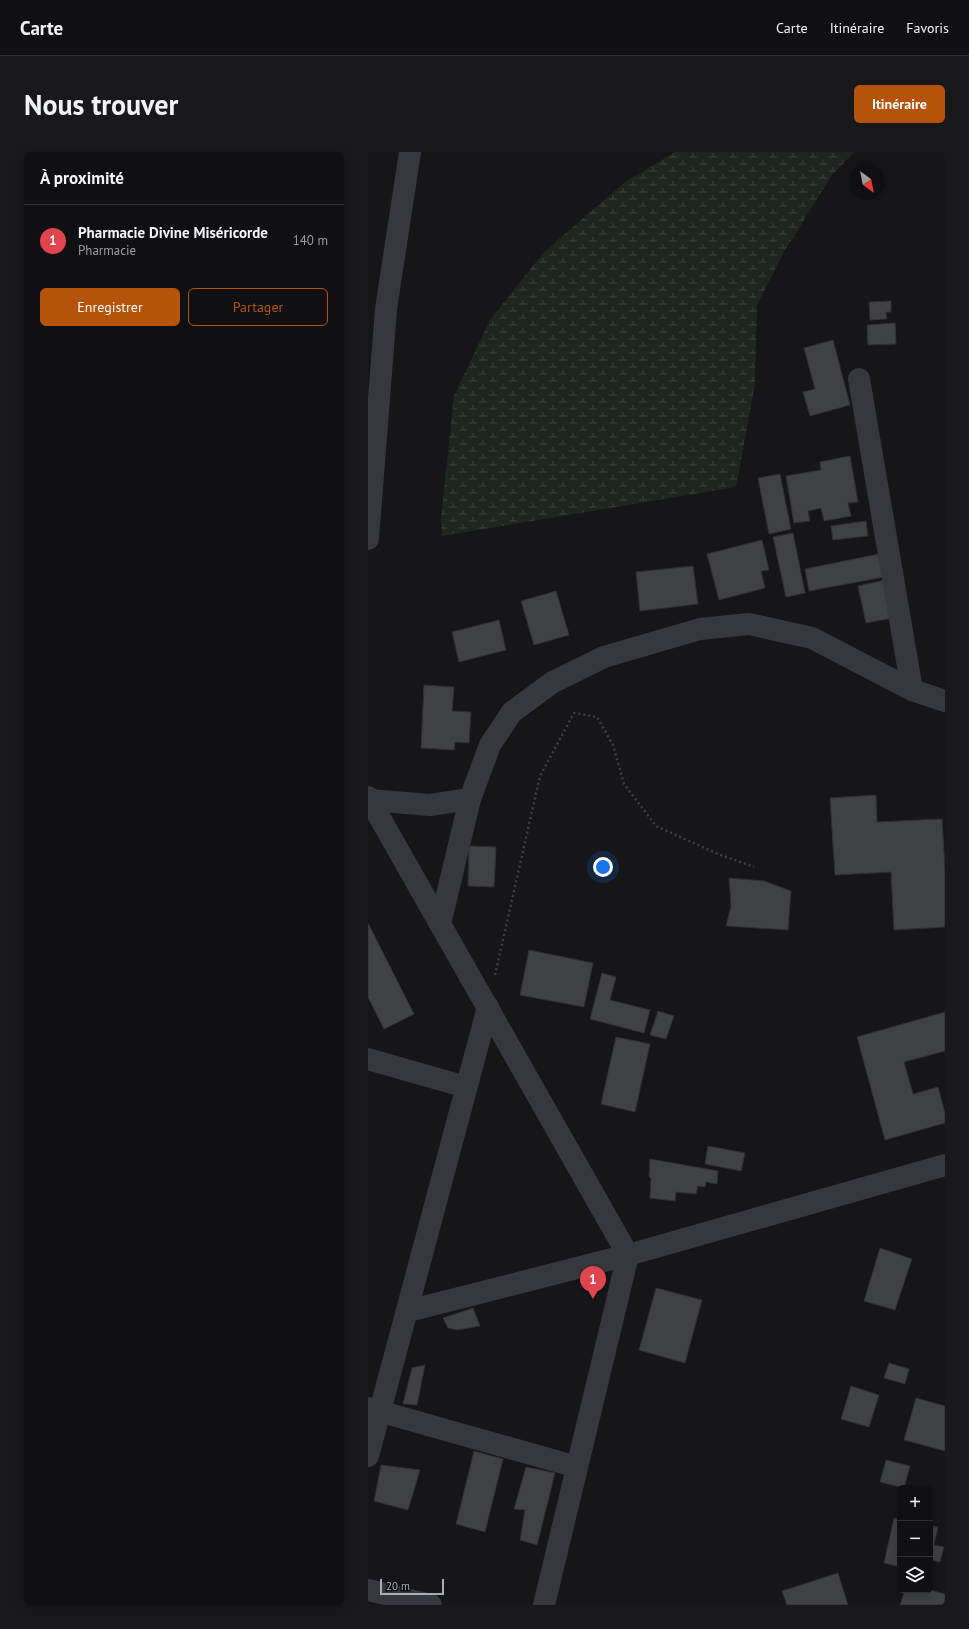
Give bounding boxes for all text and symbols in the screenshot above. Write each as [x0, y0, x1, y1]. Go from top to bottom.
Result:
text: Carte [20, 16, 63, 40]
text: Carte [776, 19, 808, 37]
text: Itinéraire [830, 19, 884, 37]
text: Favoris [906, 19, 949, 37]
button: Itinéraire [854, 85, 945, 123]
text: Nous trouver [24, 86, 178, 123]
north arrow [849, 164, 885, 200]
text: À proximité [40, 167, 124, 189]
text: Pharmacie Divine Miséricorde [78, 223, 268, 242]
text: 1 [49, 232, 57, 249]
text: 140 m [293, 232, 328, 249]
text: Pharmacie [78, 242, 136, 259]
button: Enregistrer [40, 288, 180, 326]
button: Partager [188, 288, 328, 326]
your location [593, 857, 613, 877]
pin: 1 [580, 1266, 606, 1299]
map controls [897, 1485, 933, 1593]
button: + [897, 1485, 933, 1521]
button: − [897, 1521, 933, 1557]
button: layers [897, 1557, 933, 1593]
scale bar [380, 1577, 444, 1596]
text: 20 m [386, 1579, 410, 1593]

